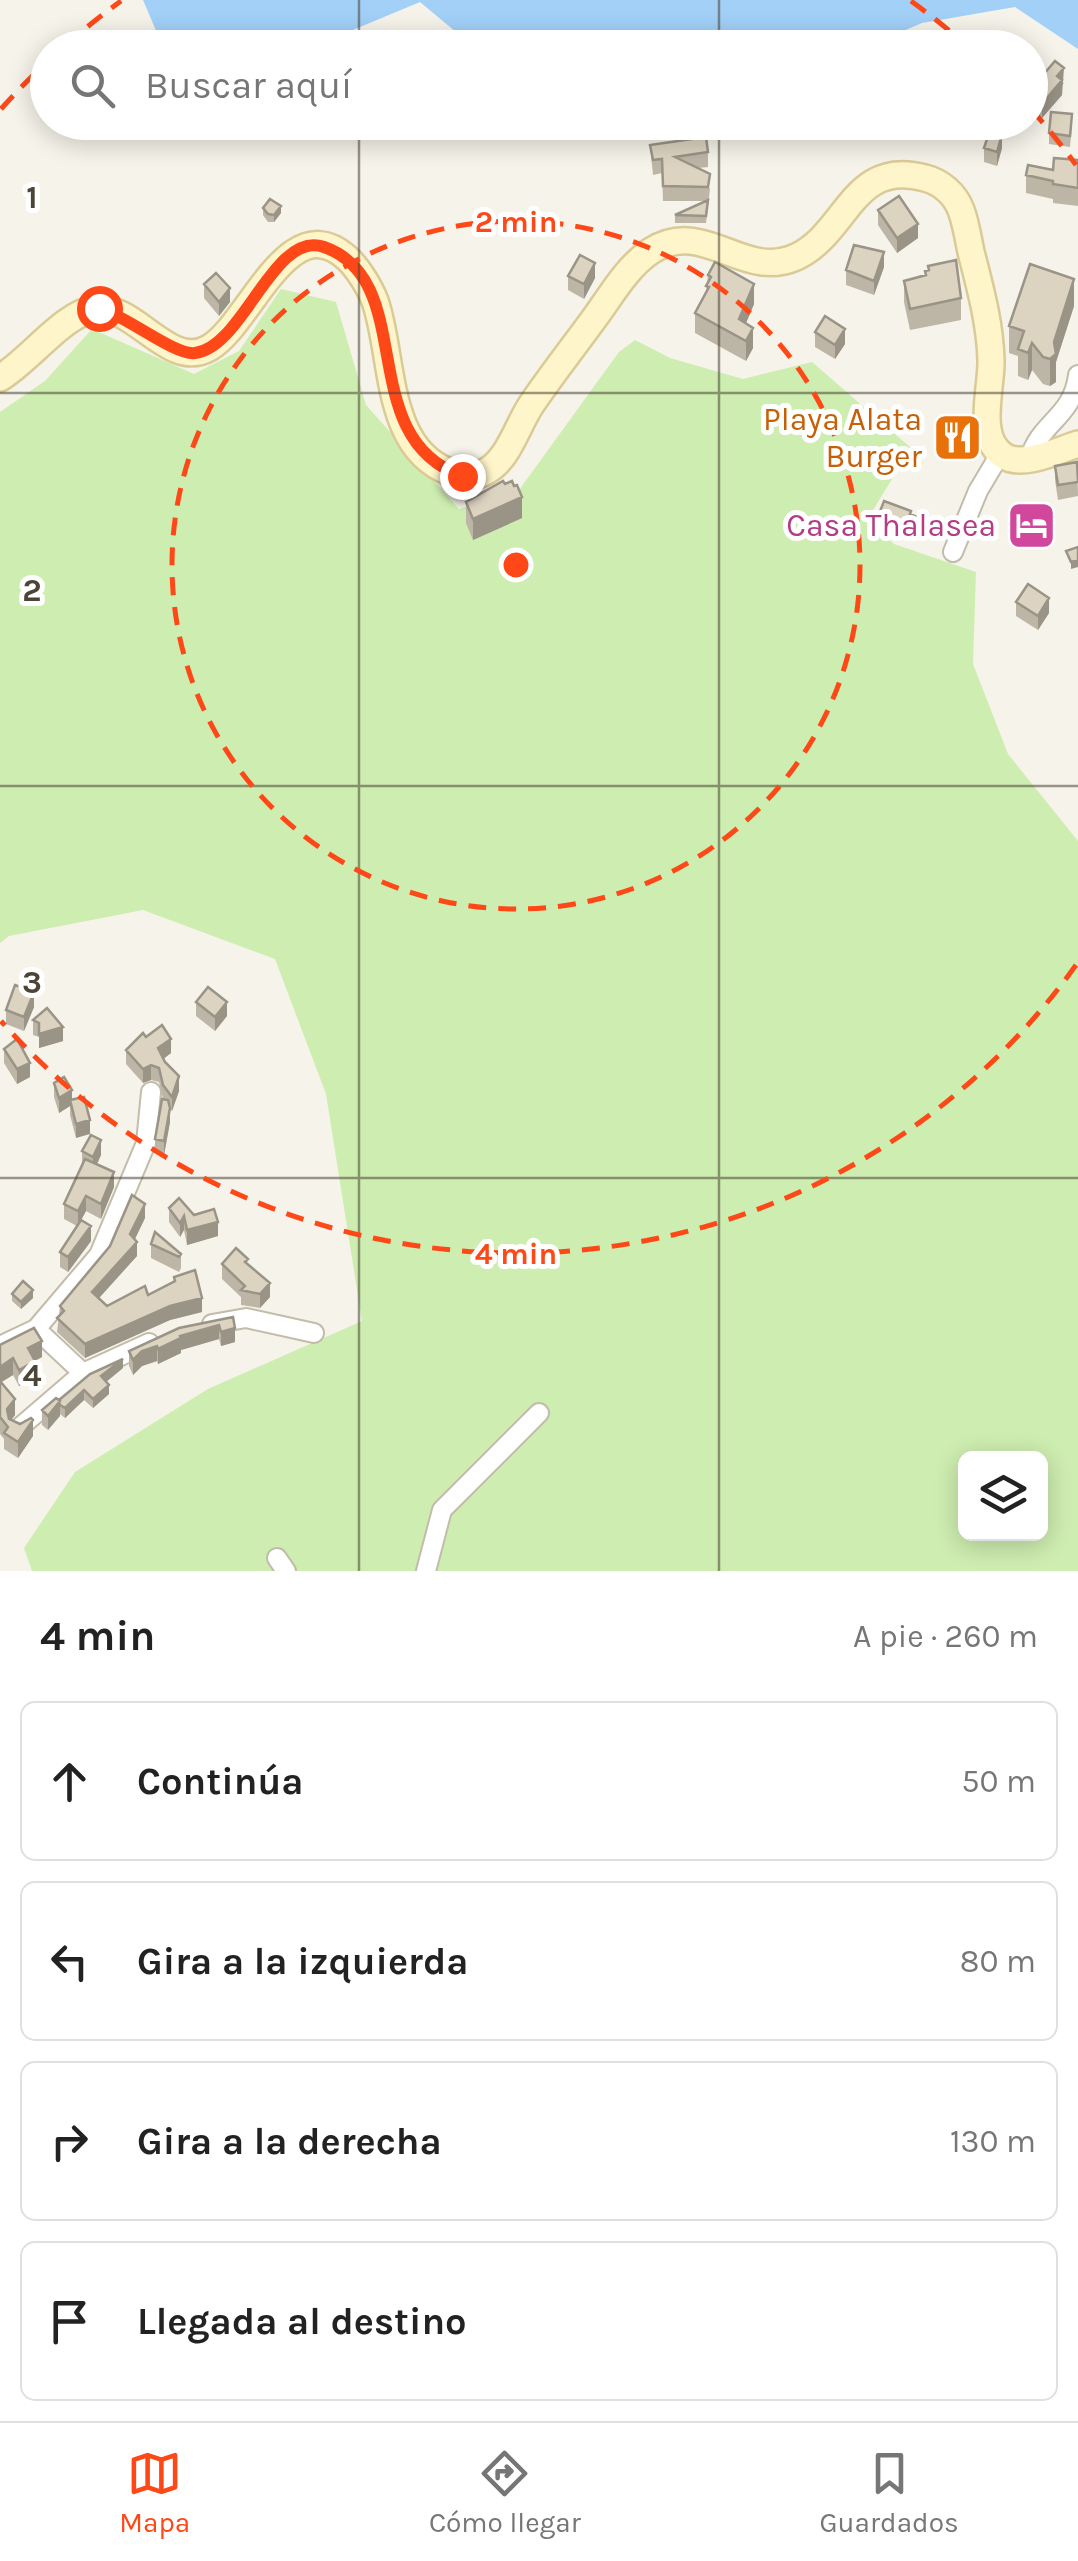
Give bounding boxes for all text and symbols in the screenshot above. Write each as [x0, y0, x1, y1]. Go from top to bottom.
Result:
search box [30, 30, 1048, 140]
icon: search [65, 58, 120, 113]
text: Buscar aquí [145, 63, 352, 108]
text: 1 [26, 179, 38, 216]
text: 2 min [475, 204, 557, 240]
route start [77, 286, 123, 332]
place label: Playa Alata Burger [763, 401, 922, 475]
restaurant icon: Playa Alata Burger [931, 411, 983, 463]
route end [440, 454, 486, 500]
hotel icon: Casa Thalasea [1005, 499, 1057, 551]
place label: Casa Thalasea [786, 507, 996, 544]
centre of rings [498, 547, 534, 583]
text: 2 [22, 572, 42, 609]
text: 3 [22, 964, 42, 1001]
text: 4 min [475, 1236, 557, 1272]
text: 4 [22, 1357, 42, 1394]
map controls [958, 1451, 1048, 1541]
button: layers [958, 1451, 1048, 1541]
text: 4 min [40, 1611, 155, 1661]
text: A pie · 260 m [853, 1618, 1038, 1655]
icon: ahead [42, 1754, 97, 1809]
text: Continúa [137, 1759, 303, 1804]
text: 50 m [961, 1763, 1036, 1800]
icon: left [42, 1934, 97, 1989]
text: Gira a la izquierda [137, 1939, 469, 1984]
text: 80 m [960, 1943, 1036, 1980]
icon: right [42, 2114, 97, 2169]
text: Gira a la derecha [137, 2119, 442, 2164]
text: 130 m [950, 2123, 1036, 2160]
icon: arrive [42, 2294, 97, 2349]
text: Llegada al destino [137, 2299, 467, 2344]
tab: Mapa [119, 2446, 190, 2539]
tab: Cómo llegar [429, 2446, 581, 2539]
tab: Guardados [820, 2446, 959, 2539]

